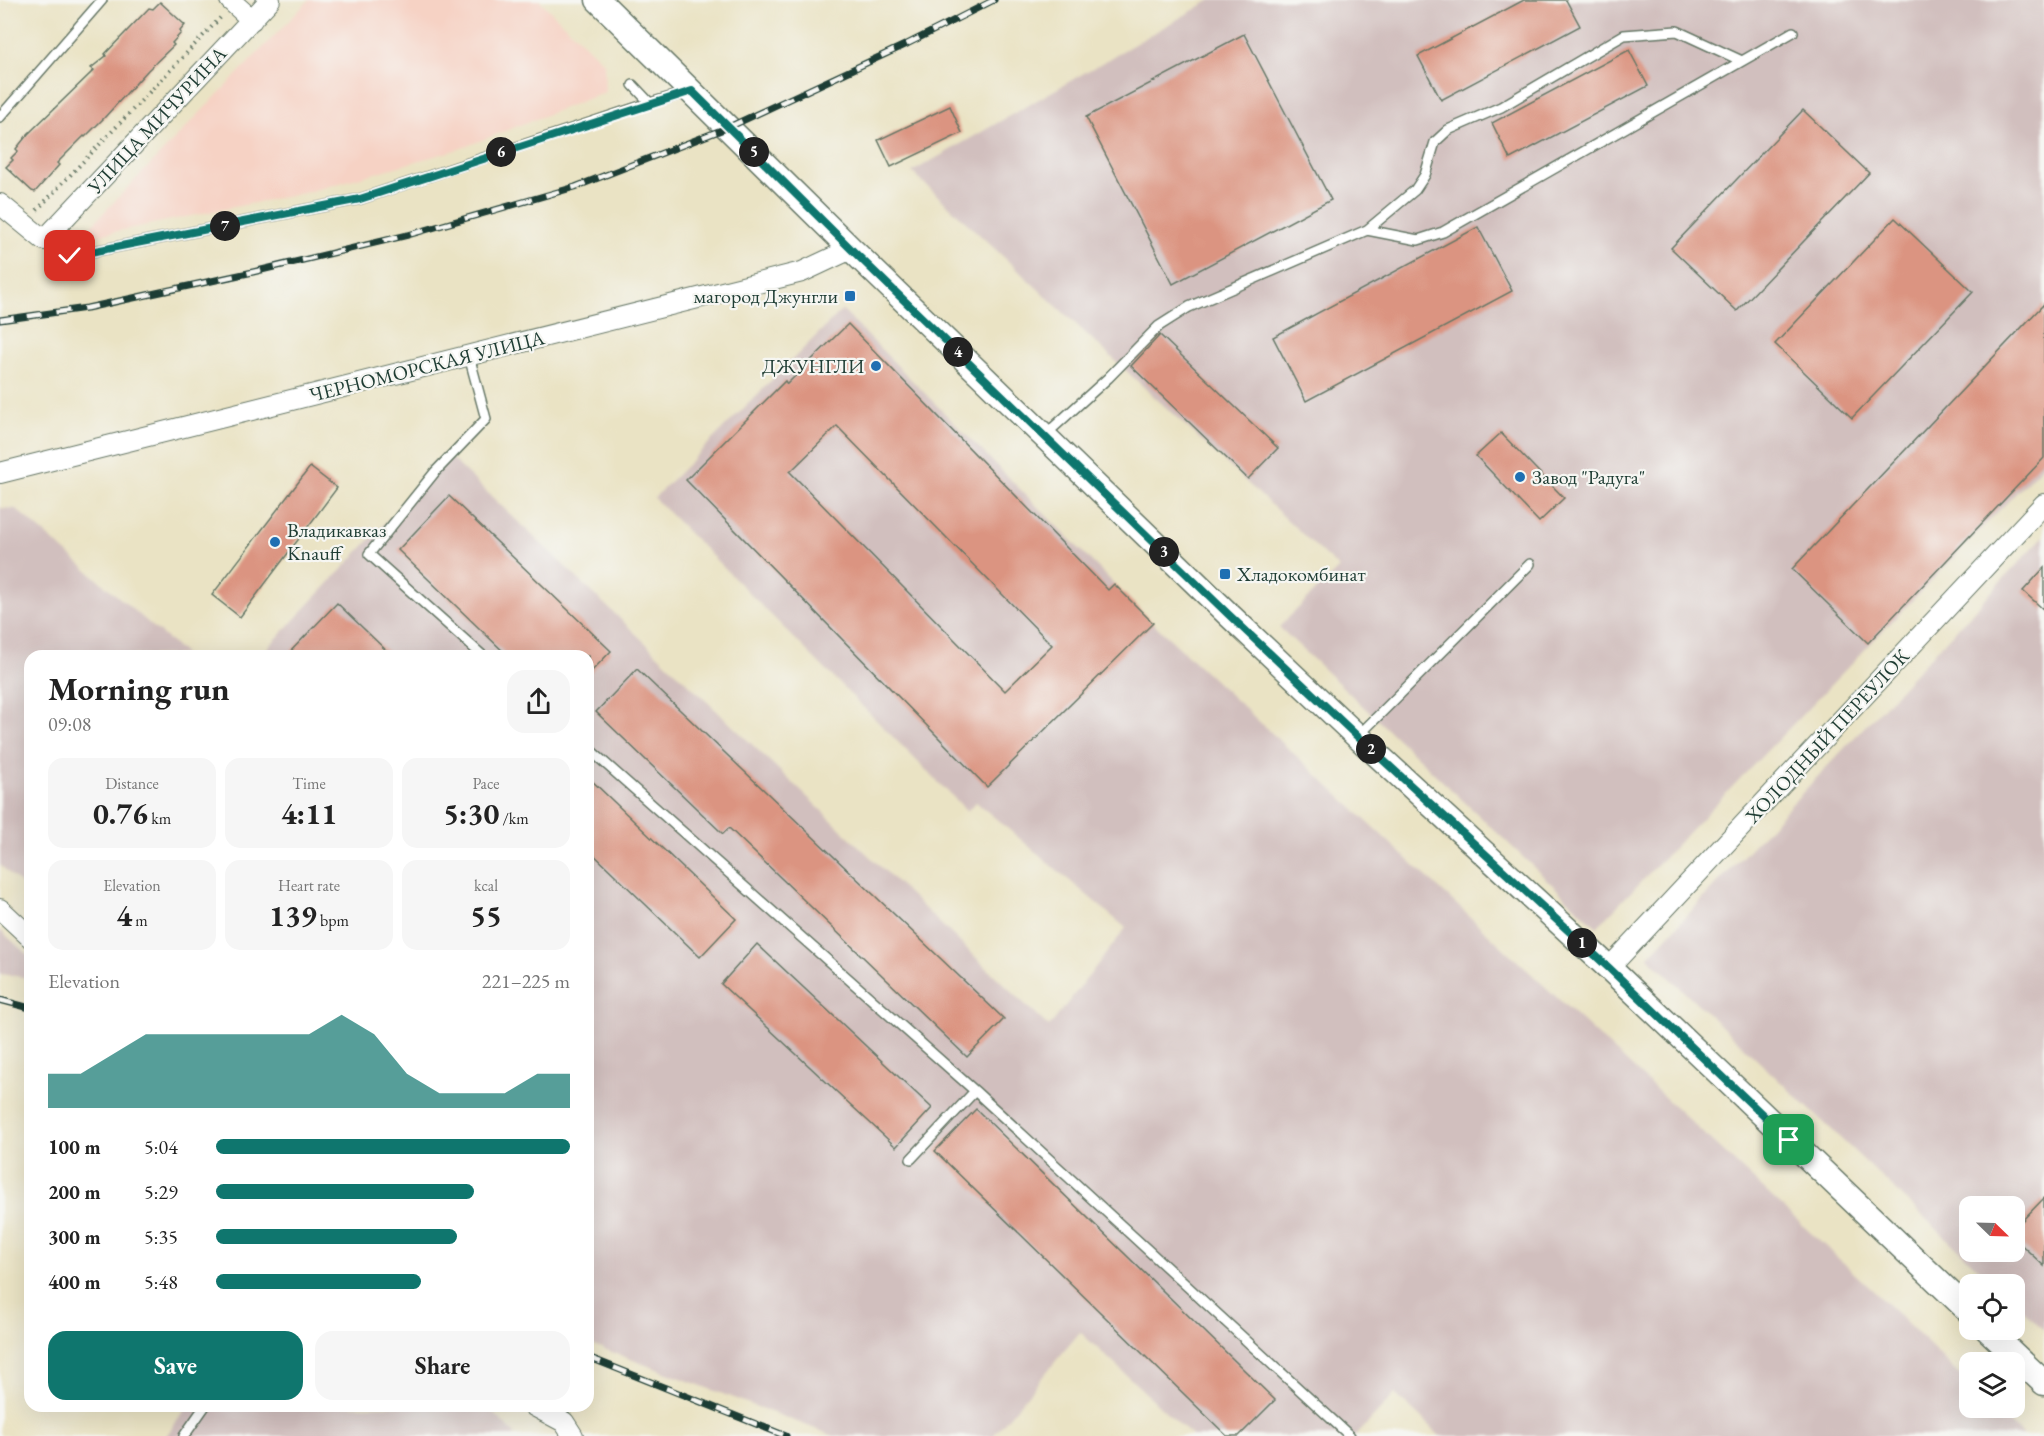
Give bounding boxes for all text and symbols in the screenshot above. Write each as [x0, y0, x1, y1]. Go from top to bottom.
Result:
street label: УЛИЦА МИЧУРИНА [81, 41, 232, 200]
pin: 6 [486, 137, 516, 167]
pin: 5 [739, 137, 769, 167]
text: 6 [497, 141, 505, 162]
text: 5 [750, 141, 758, 162]
pin: 7 [210, 211, 240, 241]
text: 7 [221, 215, 229, 236]
pin [44, 230, 95, 281]
icon: check [53, 239, 86, 272]
place label: магород Джунгли [694, 283, 838, 309]
marker: магород Джунгли [843, 289, 857, 303]
street label: ЧЕРНОМОРСКАЯ УЛИЦА [307, 324, 547, 408]
pin: 4 [943, 337, 973, 367]
text: 4 [954, 341, 962, 362]
place label: ДЖУНГЛИ [762, 353, 864, 379]
marker: ДЖУНГЛИ [869, 359, 883, 373]
place label: Завод "Радуга" [1532, 464, 1645, 490]
marker: Завод "Радуга" [1513, 470, 1527, 484]
place label: Владикавказ Knauff [287, 517, 387, 566]
marker: Владикавказ Knauff [268, 535, 282, 549]
pin: 3 [1149, 537, 1179, 567]
text: 3 [1160, 541, 1168, 562]
place label: Хладокомбинат [1236, 561, 1366, 587]
marker: Хладокомбинат [1218, 567, 1232, 581]
street label: ХОЛОДНЫЙ ПЕРЕУЛОК [1739, 643, 1915, 829]
text: Morning run [48, 667, 230, 710]
button: share [507, 670, 570, 733]
text: 09:08 [48, 711, 91, 737]
pin: 2 [1356, 734, 1386, 764]
text: 2 [1367, 738, 1375, 759]
text: Distance [105, 773, 159, 794]
text: Time [292, 773, 326, 794]
text: Pace [473, 773, 499, 794]
text: 0.76 [93, 794, 148, 833]
text: 4:11 [281, 794, 337, 833]
text: 5:30 [443, 794, 499, 833]
text: km [148, 808, 171, 829]
text: /km [499, 808, 529, 829]
text: Elevation [103, 875, 161, 896]
text: Heart rate [278, 875, 340, 896]
text: kcal [474, 875, 498, 896]
text: 4 [116, 896, 132, 935]
text: 139 [269, 896, 317, 935]
text: 55 [470, 896, 502, 935]
text: m [132, 910, 148, 931]
text: bpm [317, 910, 349, 931]
pin: 1 [1567, 928, 1597, 958]
text: 1 [1578, 932, 1586, 953]
text: Elevation [48, 968, 120, 994]
text: 221–225 m [482, 968, 570, 994]
pin [1763, 1114, 1814, 1165]
icon: arrive [1772, 1123, 1805, 1156]
text: 100 m [48, 1134, 101, 1160]
text: 5:04 [144, 1134, 178, 1160]
text: 200 m [48, 1179, 101, 1205]
text: 5:29 [144, 1179, 178, 1205]
north arrow [1959, 1196, 2025, 1262]
map controls [1959, 1196, 2025, 1418]
text: 300 m [48, 1224, 101, 1250]
text: 5:35 [144, 1224, 178, 1250]
text: 400 m [48, 1269, 101, 1295]
text: 5:48 [144, 1269, 178, 1295]
button: locate [1959, 1274, 2025, 1340]
button: Save [48, 1331, 303, 1400]
button: Share [315, 1331, 570, 1400]
button: layers [1959, 1352, 2025, 1418]

